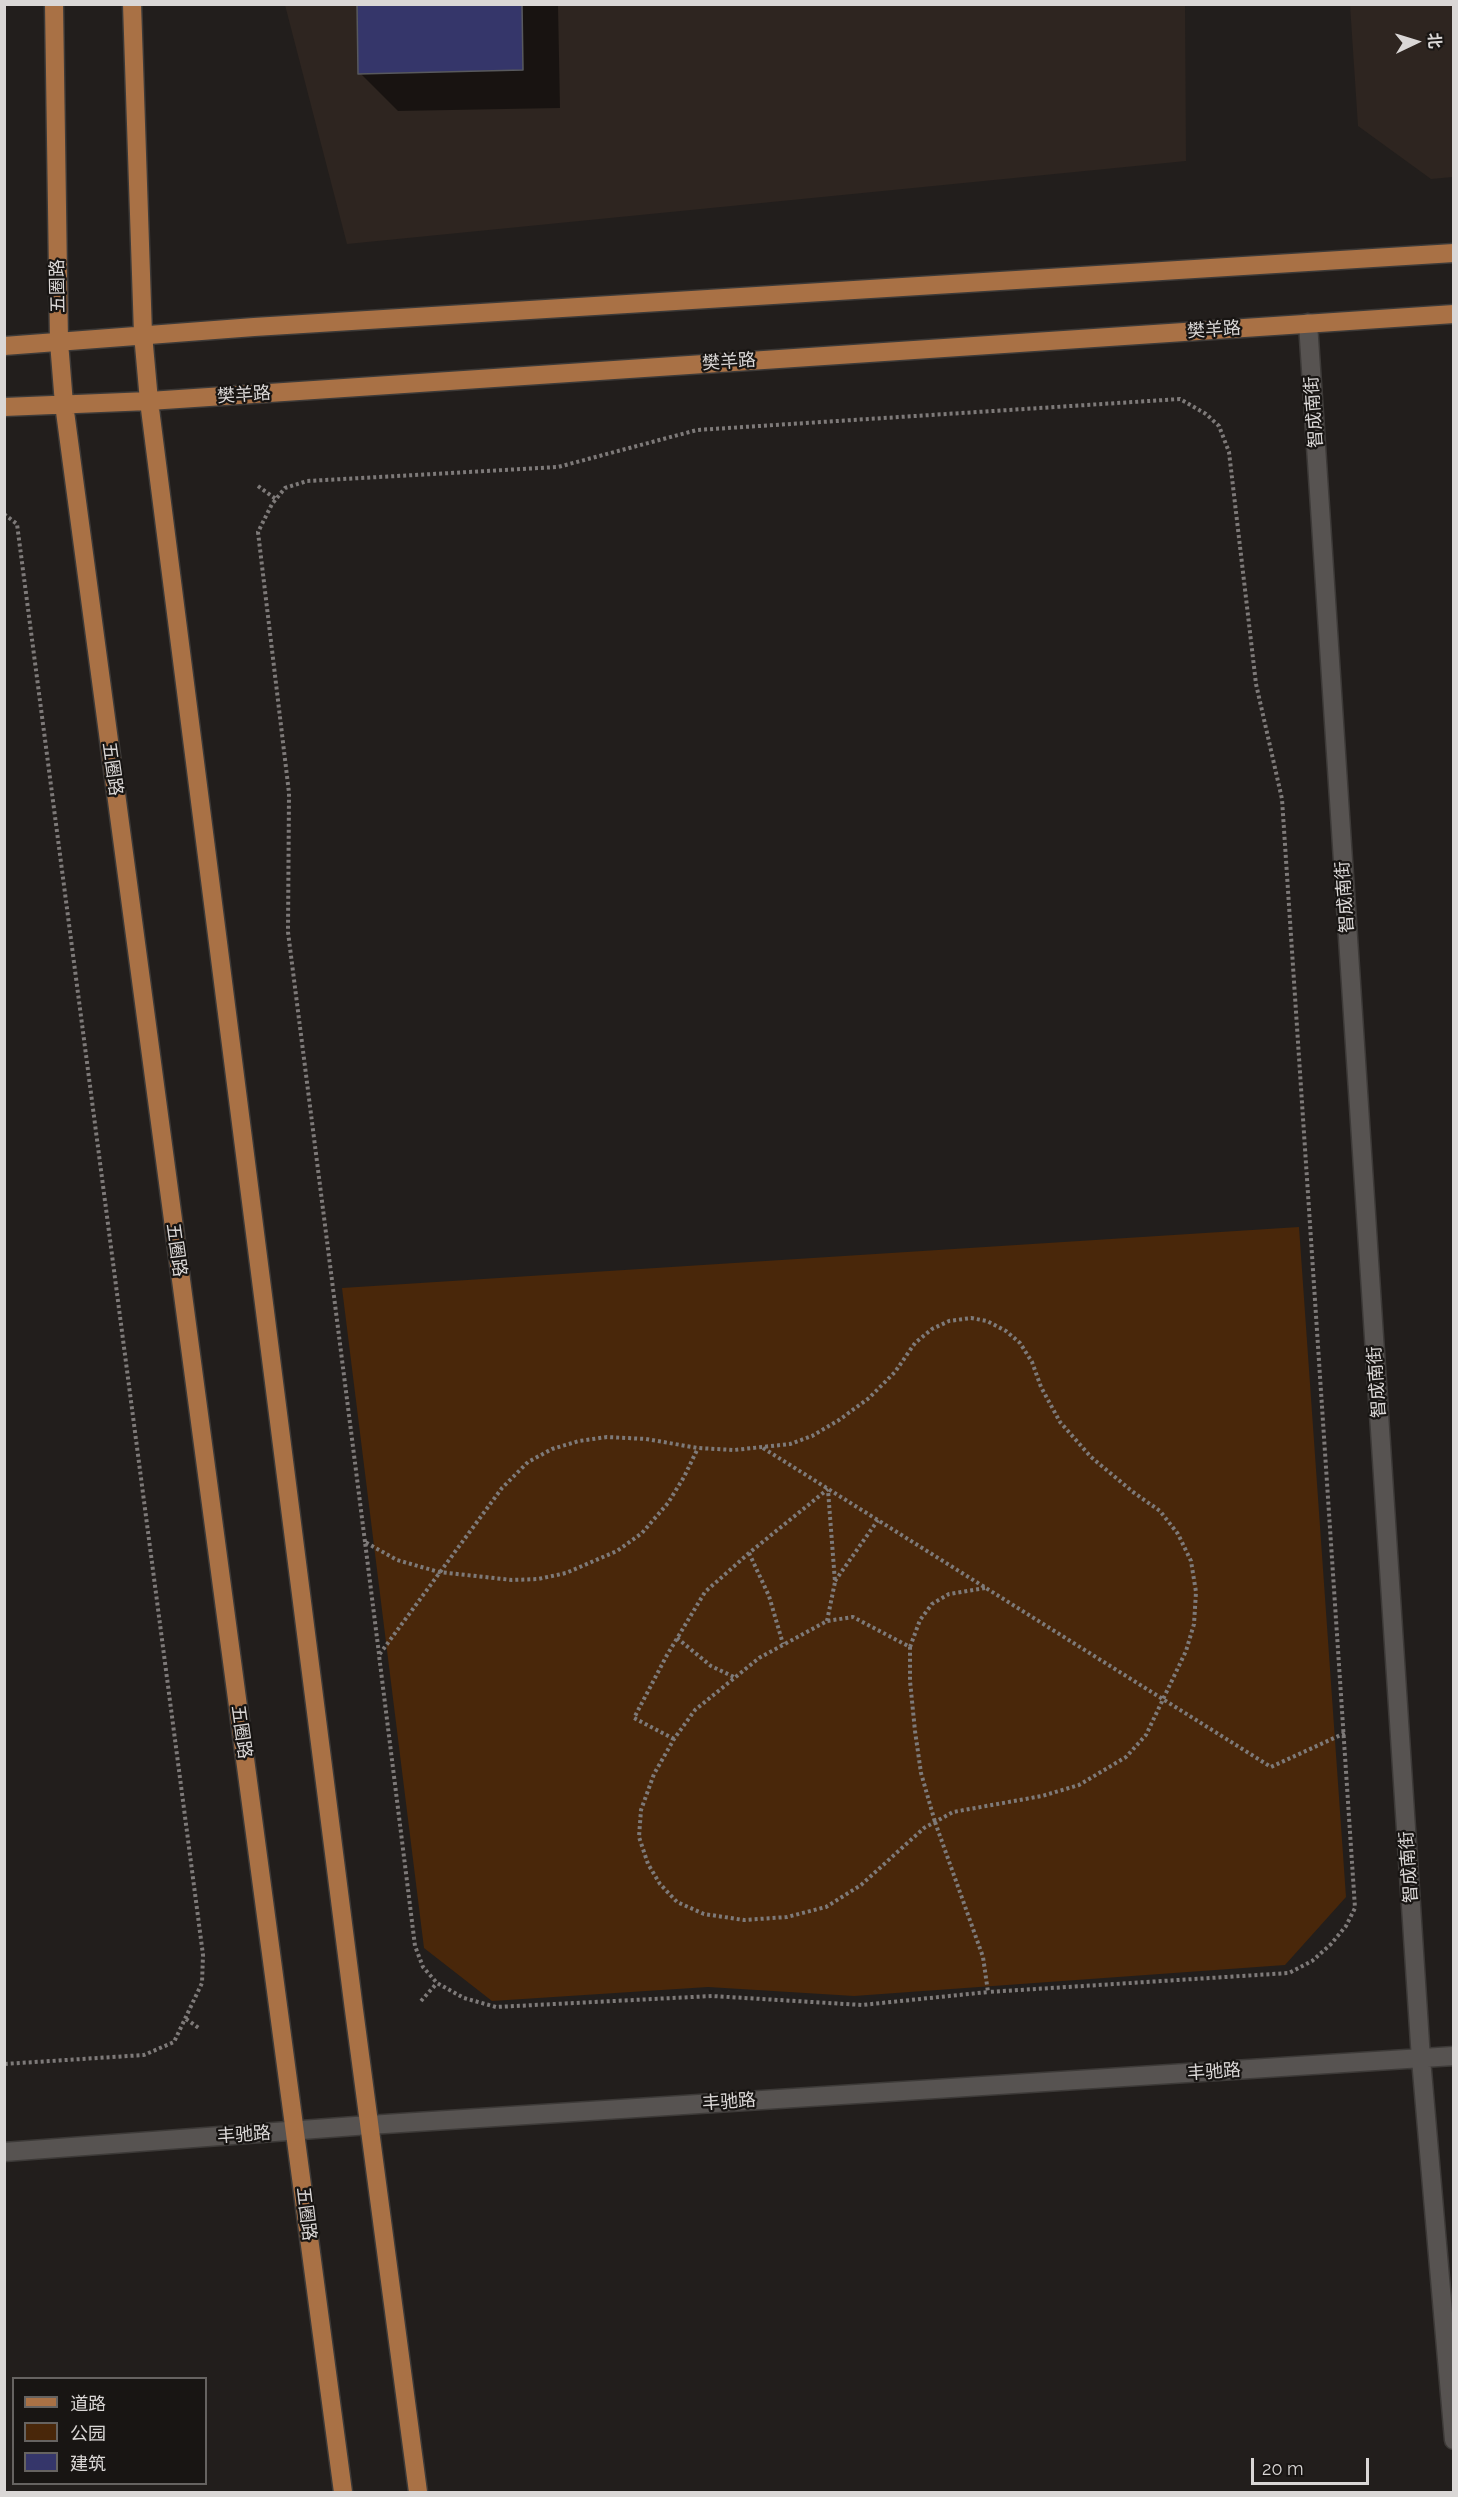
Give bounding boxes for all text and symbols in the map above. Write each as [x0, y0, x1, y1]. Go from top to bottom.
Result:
north arrow [1386, 12, 1446, 72]
text: 北 [1424, 32, 1444, 49]
street label: 五圈路 [47, 259, 69, 313]
street label: 樊羊路 [1186, 317, 1242, 343]
street label: 樊羊路 [701, 349, 757, 375]
street label: 智成南街 [1301, 375, 1327, 449]
street label: 樊羊路 [216, 382, 272, 408]
street label: 五圈路 [98, 741, 126, 797]
street label: 智成南街 [1332, 860, 1358, 934]
street label: 五圈路 [162, 1222, 190, 1278]
street label: 智成南街 [1364, 1345, 1390, 1419]
street label: 五圈路 [227, 1704, 255, 1760]
street label: 智成南街 [1396, 1830, 1422, 1904]
street label: 丰驰路 [1186, 2059, 1242, 2085]
street label: 丰驰路 [701, 2089, 757, 2115]
street label: 丰驰路 [216, 2122, 272, 2148]
street label: 五圈路 [292, 2186, 320, 2242]
legend [12, 2377, 207, 2485]
text: 道路 [70, 2393, 106, 2414]
text: 公园 [70, 2423, 106, 2444]
scale bar [1254, 2446, 1372, 2484]
text: 建筑 [70, 2453, 106, 2474]
text: 20 m [1262, 2458, 1304, 2479]

